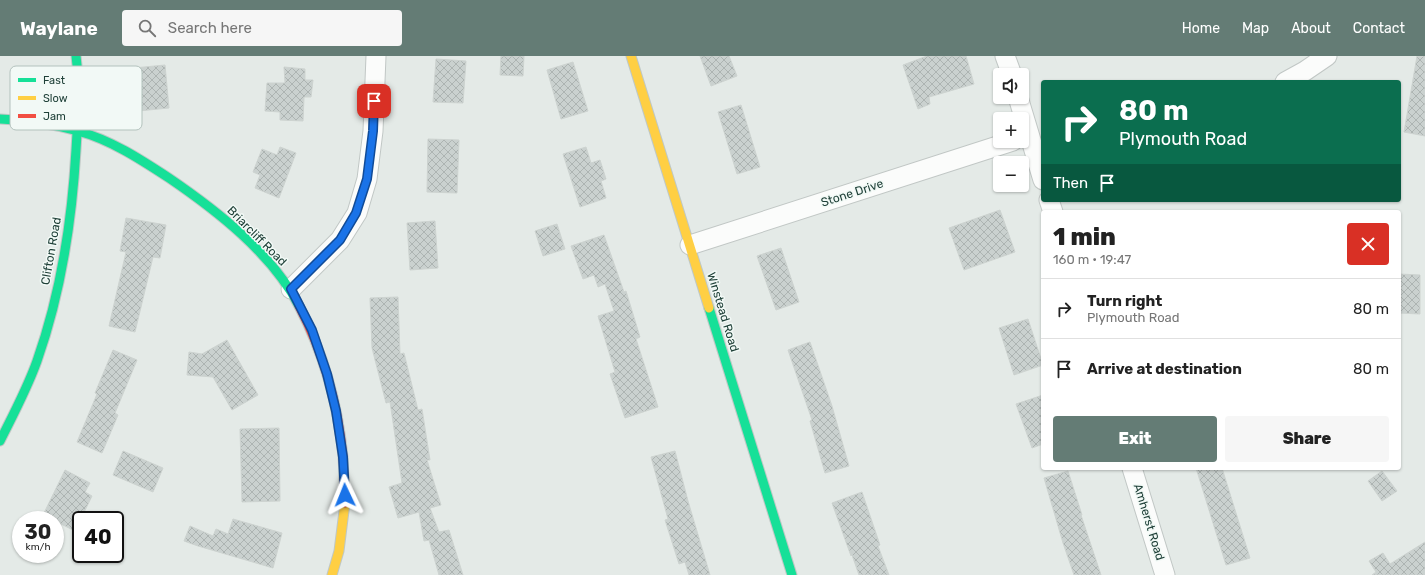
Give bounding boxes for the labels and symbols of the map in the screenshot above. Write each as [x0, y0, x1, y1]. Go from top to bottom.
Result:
legend [10, 66, 142, 130]
text: Fast [43, 74, 66, 87]
pin [357, 84, 391, 118]
text: Slow [43, 92, 68, 105]
text: Jam [43, 110, 66, 123]
street label: Stone Drive [819, 176, 885, 210]
street label: Briarcliff Road [224, 203, 290, 269]
street label: Clifton Road [38, 216, 64, 286]
street label: Winstead Road [704, 271, 742, 353]
position arrow [324, 474, 366, 516]
street label: Amherst Road [1131, 482, 1167, 562]
speed limit sign: 40 [72, 511, 124, 563]

